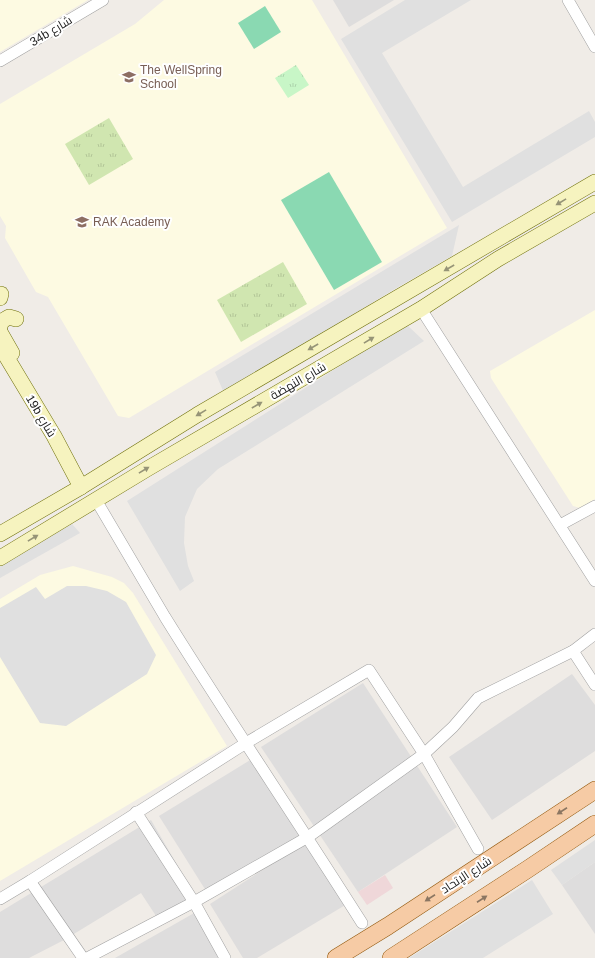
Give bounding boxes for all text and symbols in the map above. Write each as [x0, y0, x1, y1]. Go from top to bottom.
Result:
street label: 34b شارع [27, 13, 75, 50]
place label: The WellSpring School [140, 63, 222, 91]
school or university icon: The WellSpring School [121, 69, 137, 85]
one-way arrow [556, 198, 567, 205]
school or university icon: RAK Academy [74, 214, 90, 230]
place label: RAK Academy [93, 215, 170, 229]
one-way arrow [444, 264, 455, 271]
one-way arrow [363, 336, 375, 343]
one-way arrow [307, 344, 319, 351]
street label: شارع النهضة [268, 359, 329, 403]
street label: 19b شارع [22, 392, 59, 440]
one-way arrow [251, 402, 263, 409]
one-way arrow [195, 409, 207, 416]
one-way arrow [138, 467, 150, 474]
one-way arrow [28, 534, 38, 542]
one-way arrow [556, 808, 568, 815]
street label: شارع الإتحاد [438, 853, 494, 897]
one-way arrow [425, 894, 435, 902]
one-way arrow [477, 895, 488, 903]

